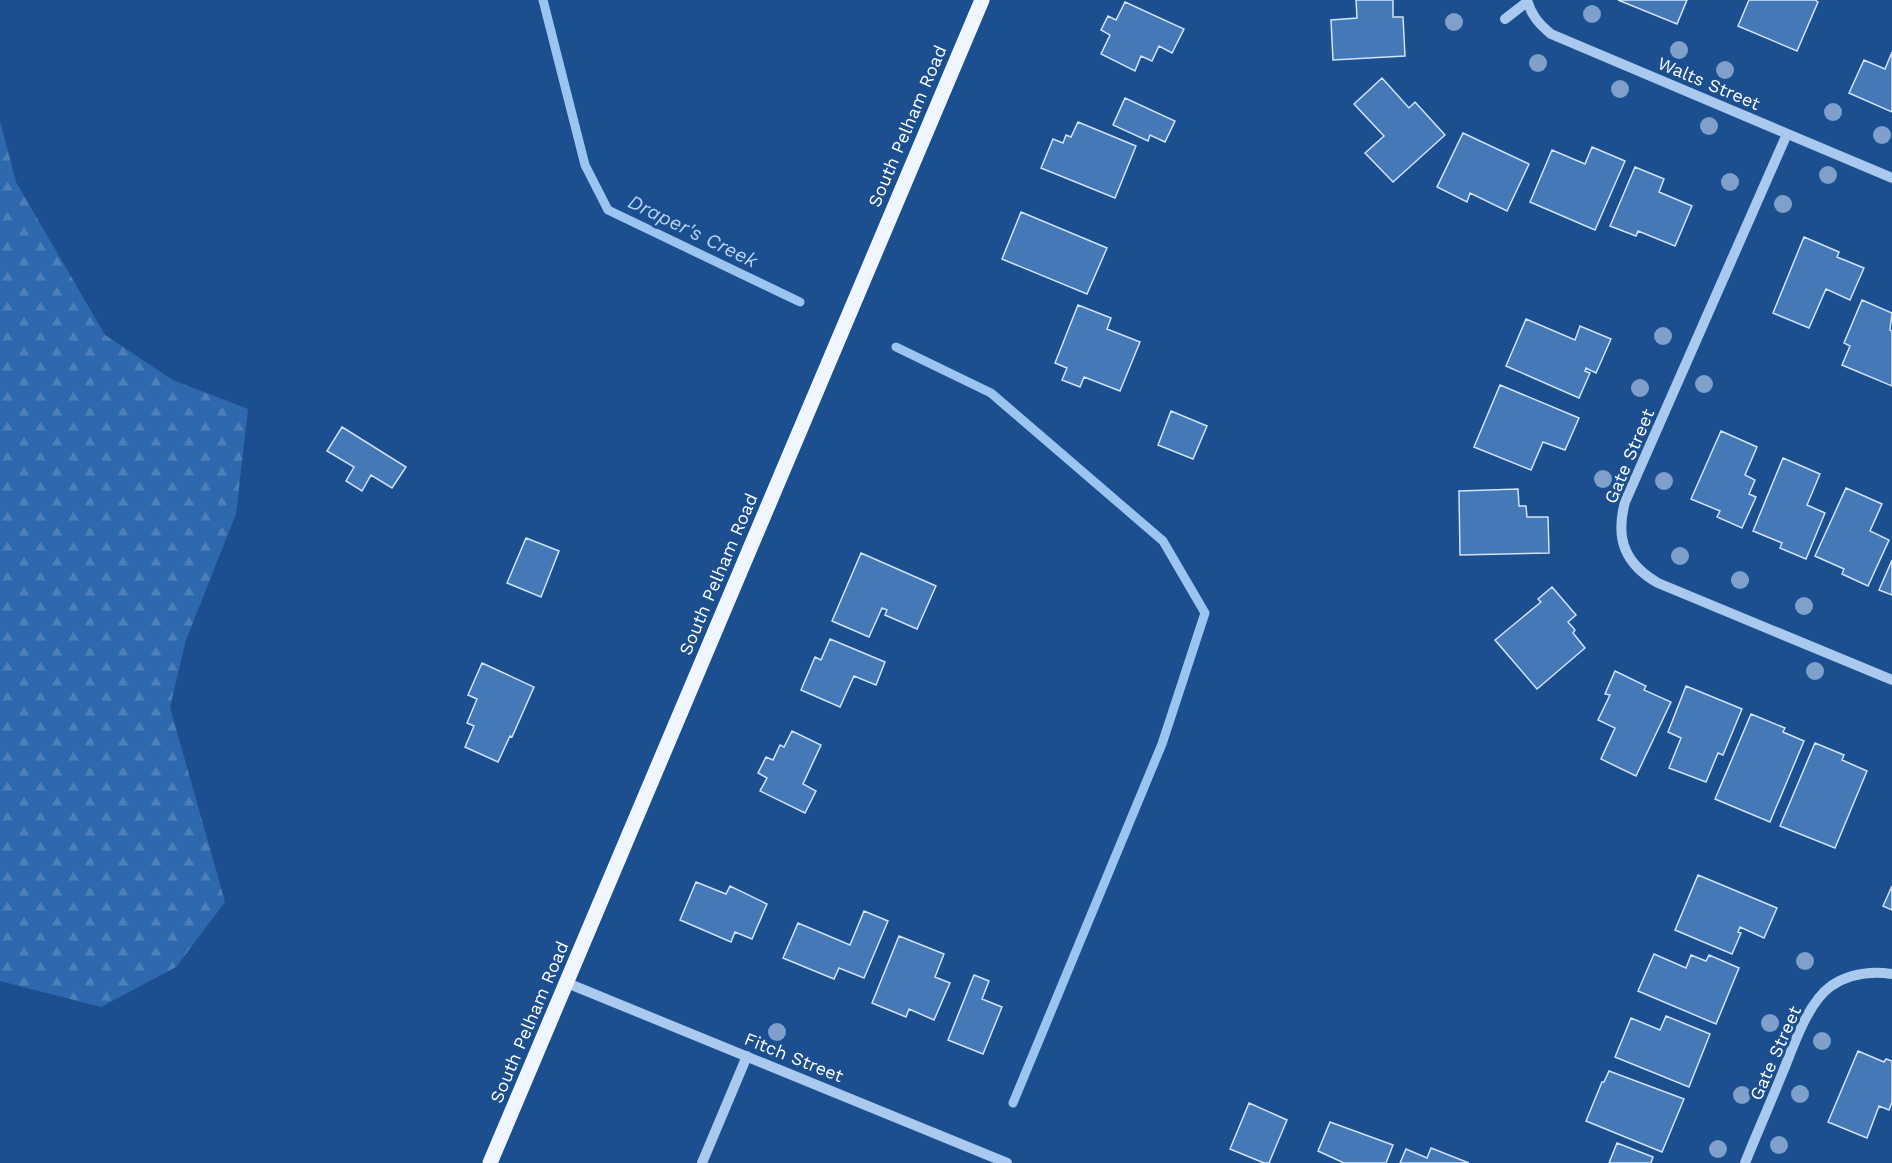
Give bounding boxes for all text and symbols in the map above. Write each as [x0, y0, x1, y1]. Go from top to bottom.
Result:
street label: South Pelham Road [863, 42, 951, 210]
street label: Walts Street [1655, 52, 1764, 114]
water label: Draper's Creek [624, 189, 763, 273]
street label: Gate Street [1600, 405, 1659, 507]
street label: South Pelham Road [674, 490, 762, 658]
street label: South Pelham Road [485, 938, 573, 1106]
street label: Gate Street [1745, 1002, 1805, 1103]
street label: Fitch Street [741, 1028, 847, 1087]

